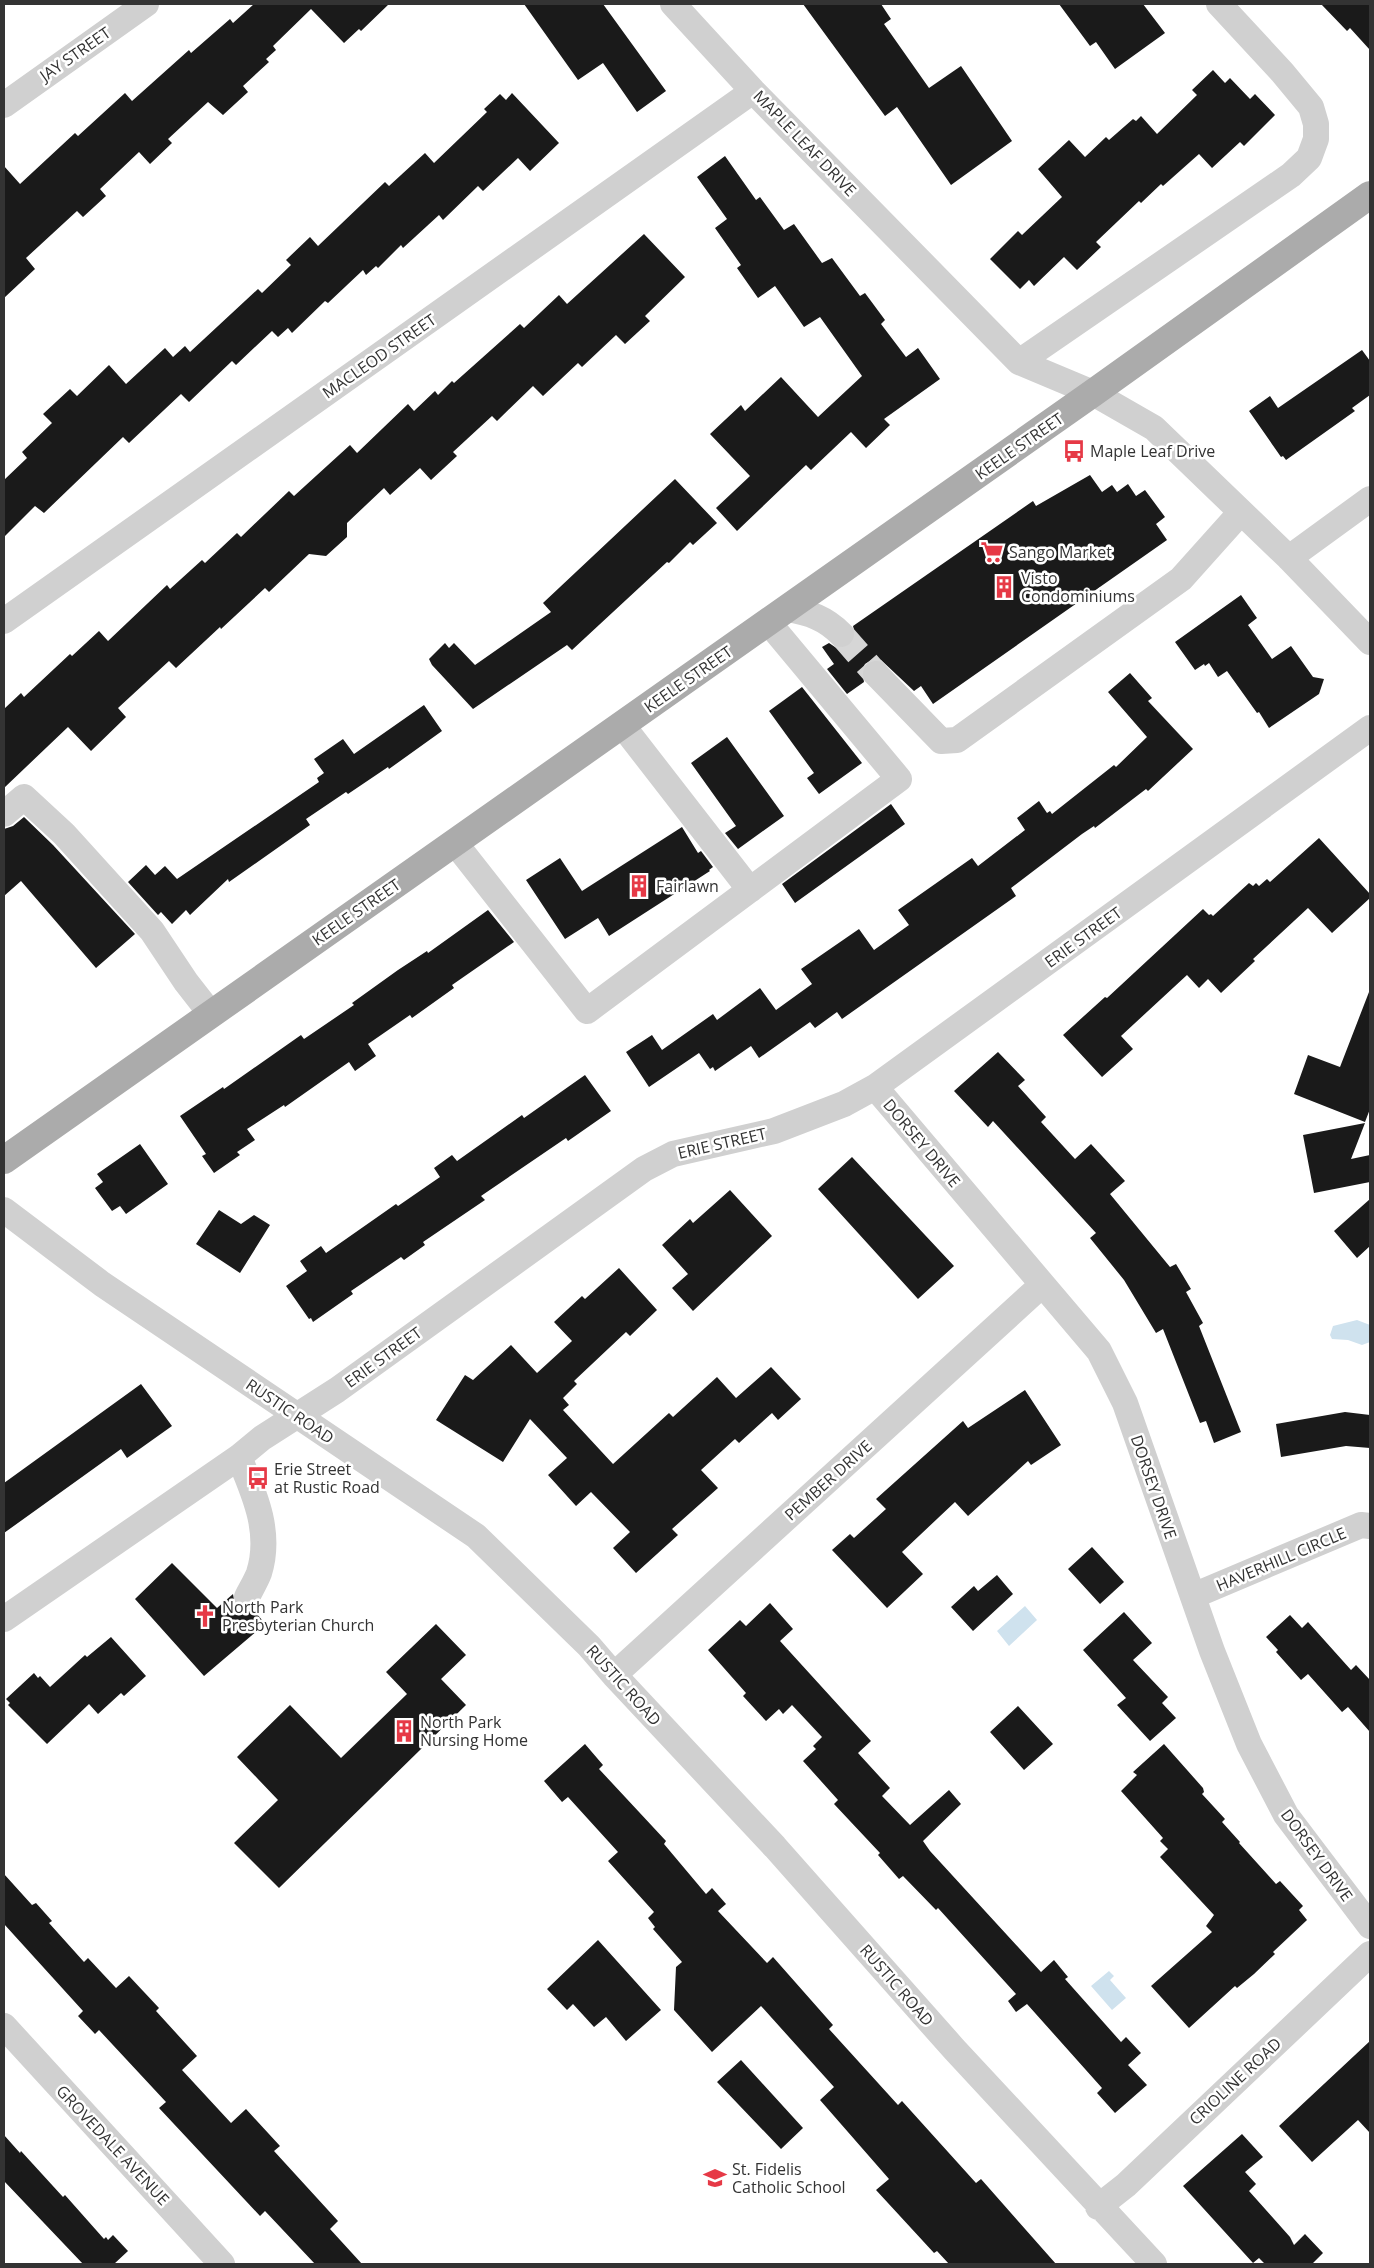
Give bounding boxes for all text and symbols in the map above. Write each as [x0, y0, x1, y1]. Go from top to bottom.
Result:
street label: JAY STREET [34, 21, 115, 88]
street label: MAPLE LEAF DRIVE [749, 85, 861, 201]
street label: MACLEOD STREET [318, 308, 440, 403]
street label: KEELE STREET [970, 407, 1068, 485]
bus stop icon: Maple Leaf Drive [1061, 438, 1087, 464]
place label: Maple Leaf Drive [1090, 440, 1215, 462]
supermarket icon: Sango Market [979, 539, 1005, 565]
place label: Sango Market [1009, 541, 1112, 563]
place label: Visto Condominiums [1021, 567, 1135, 607]
building icon: Visto Condominiums [991, 574, 1017, 600]
street label: KEELE STREET [639, 640, 737, 718]
street label: KEELE STREET [307, 873, 405, 951]
building icon: Fairlawn [626, 873, 652, 899]
place label: Fairlawn [656, 875, 719, 897]
street label: ERIE STREET [1040, 901, 1126, 972]
street label: DORSEY DRIVE [879, 1094, 965, 1192]
street label: ERIE STREET [676, 1122, 769, 1164]
street label: ERIE STREET [340, 1321, 426, 1392]
street label: RUSTIC ROAD [242, 1373, 338, 1449]
street label: DORSEY DRIVE [1126, 1432, 1182, 1542]
street label: PEMBER DRIVE [780, 1435, 876, 1525]
place label: Erie Street at Rustic Road [274, 1458, 380, 1498]
bus stop icon: Erie Street at Rustic Road [245, 1465, 271, 1491]
street label: HAVERHILL CIRCLE [1213, 1522, 1349, 1596]
place label: North Park Presbyterian Church [222, 1596, 374, 1636]
church icon: North Park Presbyterian Church [192, 1603, 218, 1629]
street label: RUSTIC ROAD [582, 1640, 666, 1730]
place label: North Park Nursing Home [420, 1711, 528, 1751]
building icon: North Park Nursing Home [391, 1718, 417, 1744]
street label: DORSEY DRIVE [1276, 1804, 1358, 1906]
street label: RUSTIC ROAD [855, 1939, 939, 2031]
street label: CRIOLINE ROAD [1184, 2032, 1286, 2130]
street label: GROVEDALE AVENUE [52, 2080, 174, 2210]
place label: St. Fidelis Catholic School [732, 2158, 846, 2198]
school or university icon: St. Fidelis Catholic School [702, 2165, 728, 2191]

